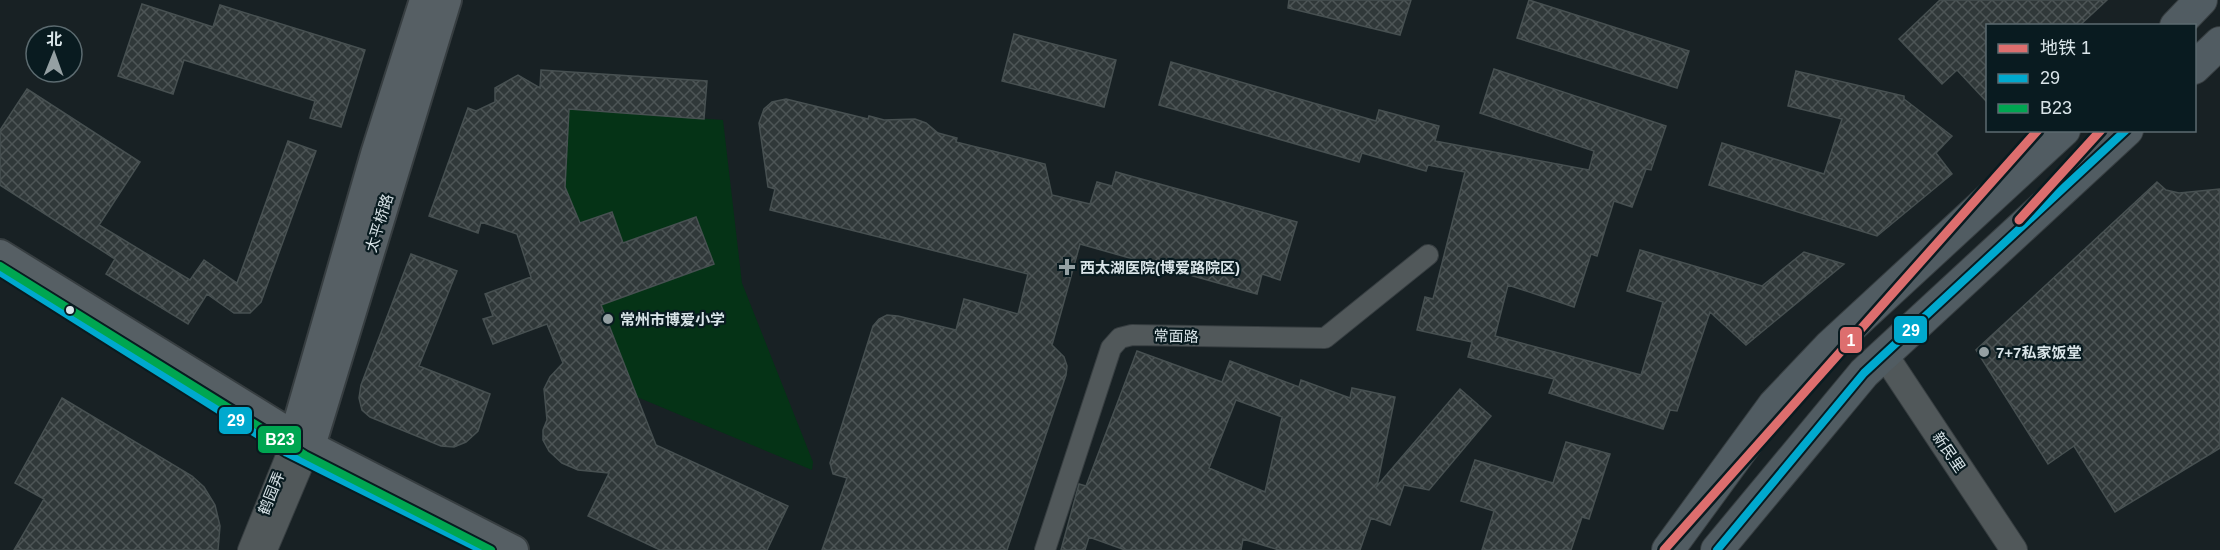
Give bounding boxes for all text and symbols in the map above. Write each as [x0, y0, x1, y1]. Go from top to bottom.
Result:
north arrow [24, 24, 84, 84]
legend [1986, 24, 2196, 132]
text: 北 [46, 31, 62, 48]
text: 地铁 1 [2040, 38, 2091, 58]
text: 29 [2040, 68, 2060, 88]
text: B23 [2040, 98, 2072, 118]
street label: 太平桥路 [362, 192, 396, 254]
marker: 西太湖医院(博爱路院区) [1058, 258, 1076, 276]
place label: 西太湖医院(博爱路院区) [1080, 259, 1240, 276]
unlabelled marker [64, 304, 76, 316]
place label: 常州市博爱小学 [620, 311, 725, 328]
marker: 常州市博爱小学 [601, 312, 615, 326]
line badge: 29 [1893, 315, 1928, 344]
text: 29 [1902, 322, 1920, 339]
line badge: 1 [1839, 326, 1863, 354]
street label: 常面路 [1153, 327, 1199, 345]
text: 1 [1847, 332, 1856, 349]
place label: 7+7私家饭堂 [1996, 344, 2081, 361]
marker: 7+7私家饭堂 [1977, 345, 1991, 359]
line badge: 29 [218, 406, 253, 435]
text: 29 [227, 412, 245, 429]
line badge: B23 [257, 425, 302, 454]
street label: 新民里 [1929, 429, 1969, 475]
text: B23 [265, 431, 295, 448]
street label: 鹤园弄 [255, 469, 287, 517]

